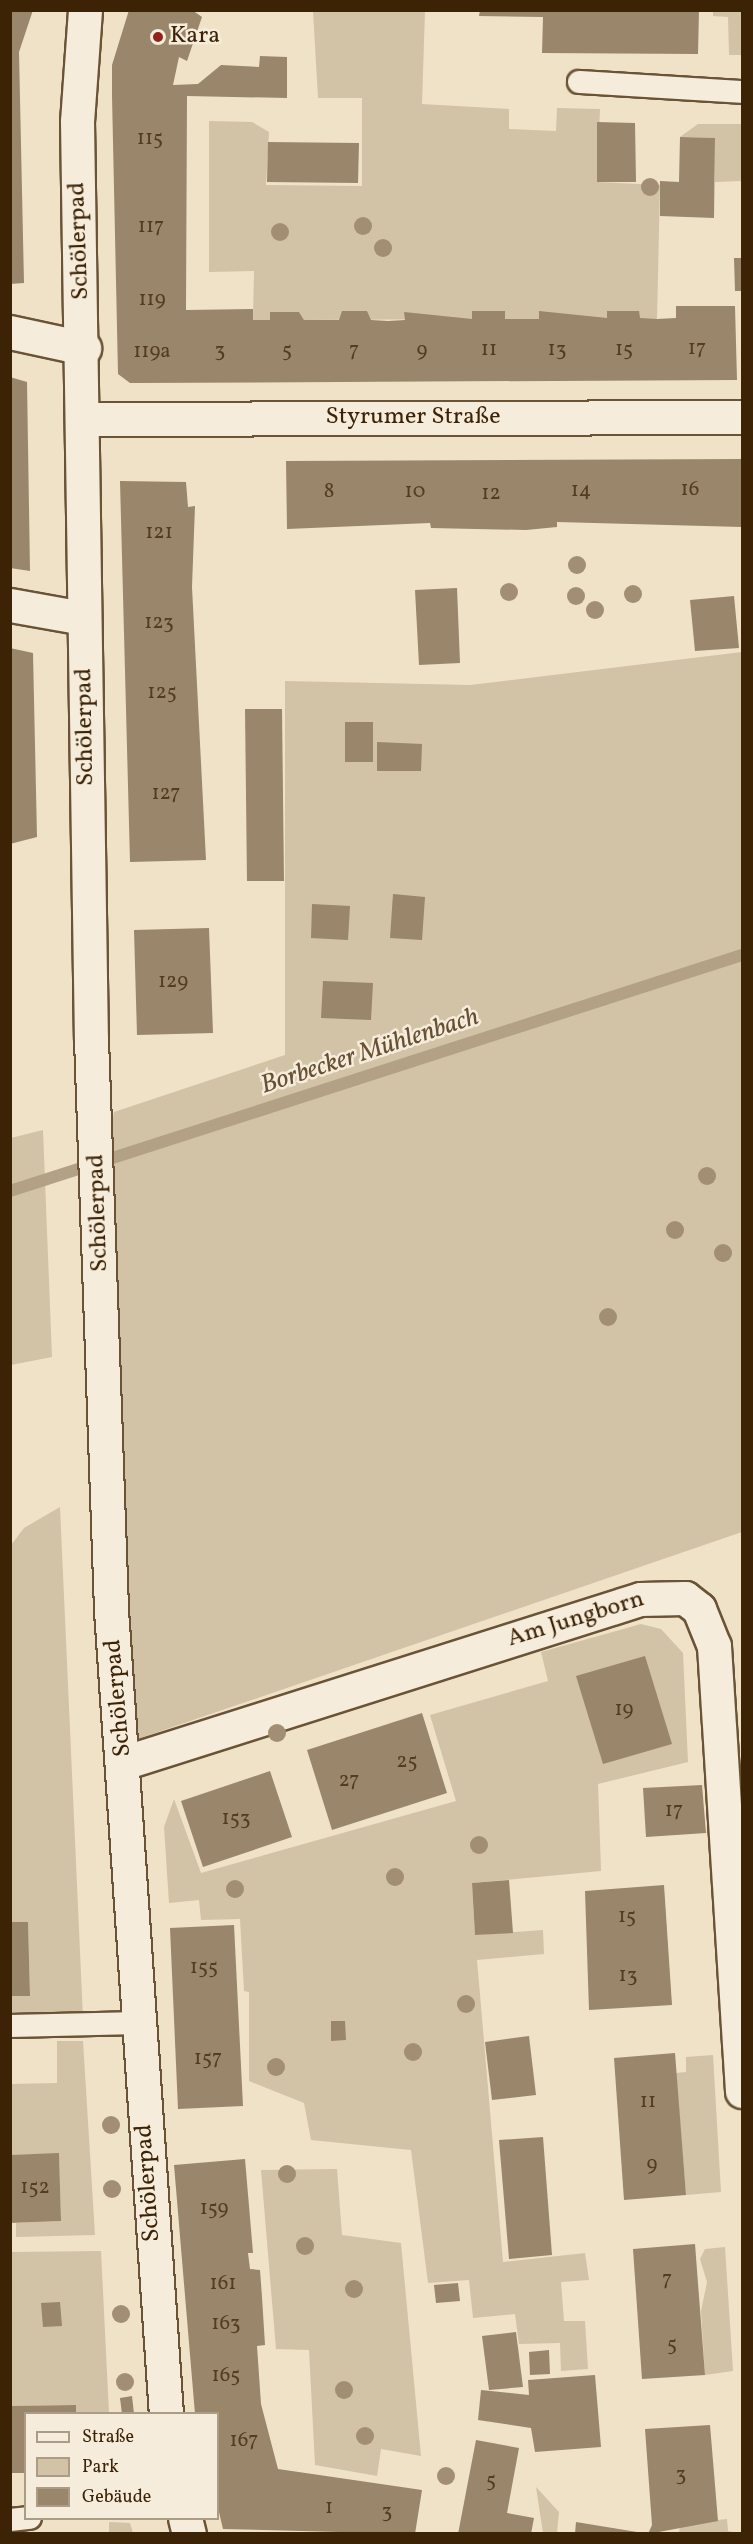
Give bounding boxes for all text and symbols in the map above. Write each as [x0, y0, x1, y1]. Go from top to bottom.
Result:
place label: Kara [170, 23, 220, 51]
marker: Kara [151, 30, 165, 44]
house number: 115 [137, 126, 163, 152]
street label: Schölerpad [64, 182, 96, 300]
house number: 117 [138, 214, 164, 240]
house number: 119 [138, 287, 166, 313]
house number: 17 [688, 336, 706, 362]
house number: 11 [481, 337, 497, 363]
house number: 13 [548, 337, 566, 363]
house number: 15 [615, 337, 633, 363]
house number: 3 [215, 338, 225, 364]
house number: 5 [282, 338, 292, 364]
house number: 7 [349, 338, 359, 364]
house number: 9 [417, 338, 427, 364]
house number: 119a [133, 339, 171, 365]
street label: Styrumer Straße [325, 404, 501, 432]
house number: 16 [681, 477, 699, 503]
house number: 14 [571, 478, 591, 504]
house number: 8 [324, 479, 334, 505]
house number: 10 [405, 479, 425, 505]
house number: 12 [481, 481, 501, 507]
house number: 121 [145, 520, 173, 546]
house number: 123 [144, 610, 174, 636]
street label: Schölerpad [71, 668, 101, 786]
house number: 125 [147, 680, 177, 706]
house number: 127 [151, 781, 181, 807]
house number: 129 [158, 969, 188, 995]
water label: Borbecker Mühlenbach [257, 1002, 483, 1102]
street label: Schölerpad [83, 1154, 115, 1272]
street label: Am Jungborn [504, 1586, 648, 1654]
street label: Schölerpad [100, 1638, 138, 1758]
house number: 19 [614, 1697, 634, 1723]
house number: 25 [396, 1749, 418, 1775]
house number: 27 [339, 1768, 359, 1794]
house number: 17 [665, 1798, 683, 1824]
house number: 153 [221, 1806, 251, 1832]
house number: 15 [618, 1904, 636, 1930]
house number: 155 [190, 1955, 218, 1981]
house number: 13 [619, 1963, 637, 1989]
house number: 157 [194, 2046, 222, 2072]
house number: 11 [640, 2089, 656, 2115]
street label: Schölerpad [131, 2123, 167, 2243]
house number: 9 [647, 2152, 657, 2178]
house number: 152 [20, 2175, 50, 2201]
house number: 159 [200, 2196, 228, 2222]
house number: 7 [662, 2267, 672, 2293]
house number: 161 [210, 2271, 236, 2297]
house number: 163 [211, 2311, 241, 2337]
house number: 5 [667, 2332, 677, 2358]
house number: 165 [212, 2363, 240, 2389]
legend [24, 2412, 219, 2520]
text: Straße [82, 2425, 134, 2450]
house number: 167 [230, 2428, 258, 2454]
text: Park [82, 2455, 119, 2480]
house number: 3 [676, 2462, 686, 2488]
house number: 5 [486, 2468, 496, 2494]
text: Gebäude [82, 2485, 151, 2510]
house number: 1 [325, 2495, 333, 2521]
house number: 3 [382, 2499, 392, 2525]

